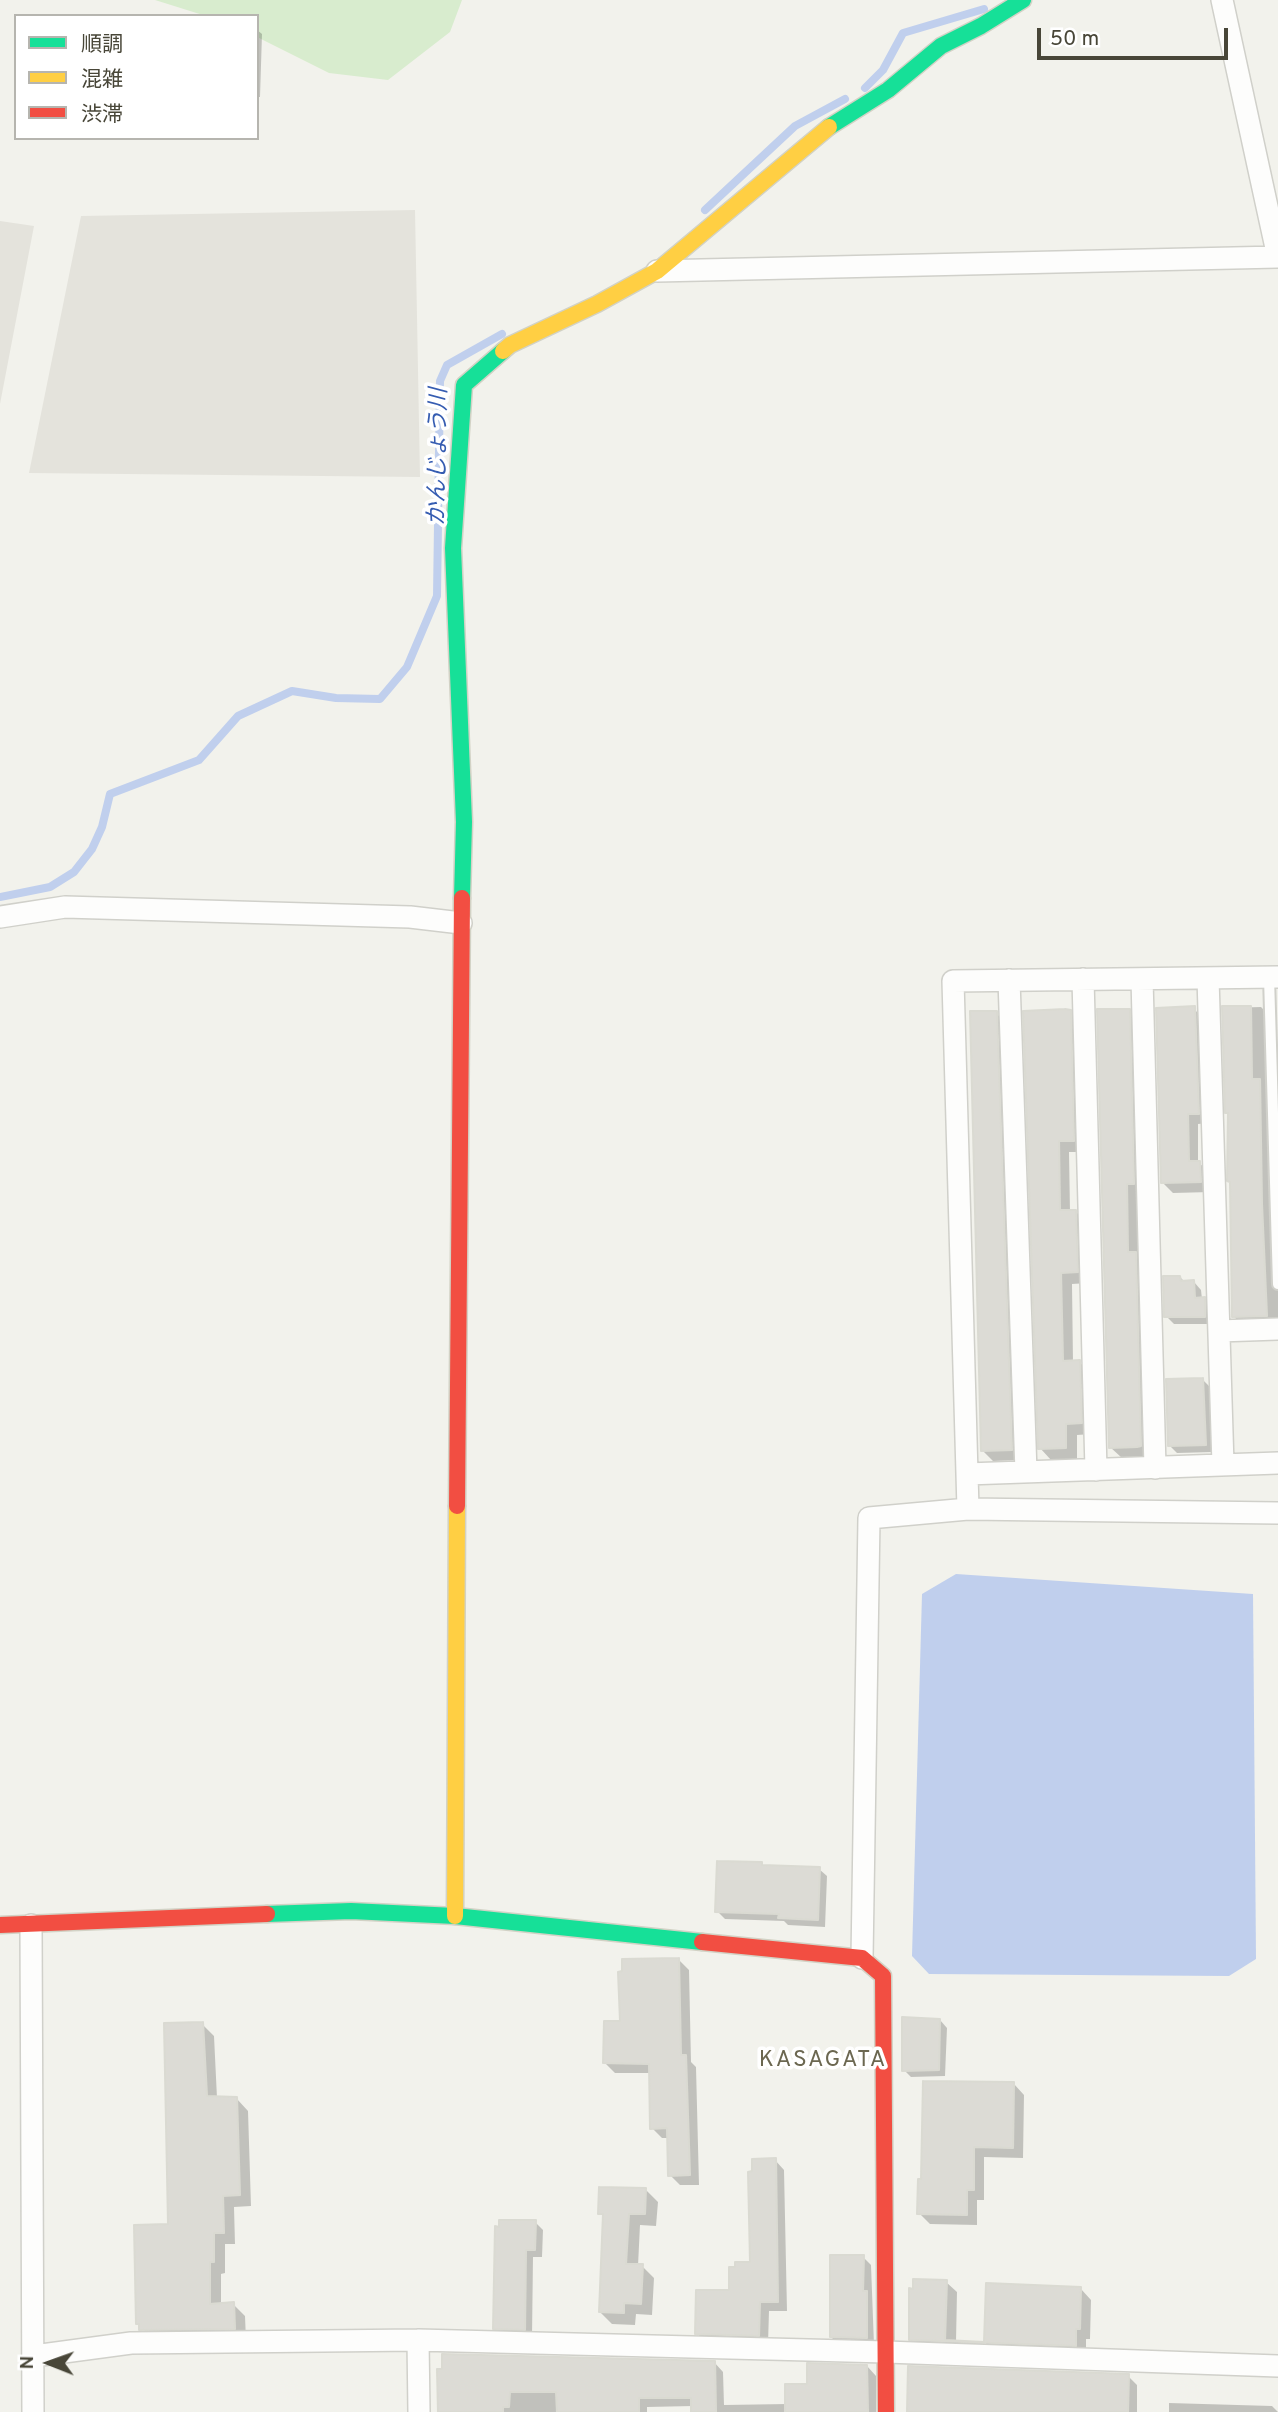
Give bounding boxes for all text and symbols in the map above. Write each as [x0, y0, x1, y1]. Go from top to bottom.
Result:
legend [14, 14, 259, 140]
scale bar [1040, 14, 1231, 58]
text: 50 m [1050, 26, 1099, 53]
text: 順調 [81, 32, 123, 59]
text: 混雑 [81, 67, 123, 94]
text: 渋滞 [81, 102, 123, 129]
water label: かんじょう川 [425, 388, 455, 526]
district label: KASAGATA [760, 2047, 886, 2075]
north arrow [14, 2328, 84, 2398]
text: N [16, 2356, 40, 2370]

